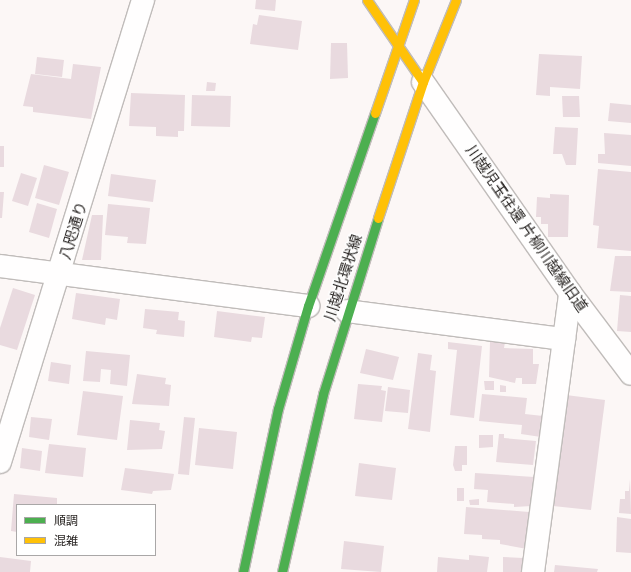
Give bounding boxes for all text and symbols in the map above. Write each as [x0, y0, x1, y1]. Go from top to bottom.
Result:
street label: 川越児玉往還 片柳川越線旧道 [461, 142, 591, 316]
street label: 八咫通り [57, 200, 91, 262]
street label: 川越北環状線 [322, 232, 366, 324]
legend [16, 504, 156, 556]
text: 順調 [54, 512, 78, 530]
text: 混雑 [54, 532, 78, 550]

